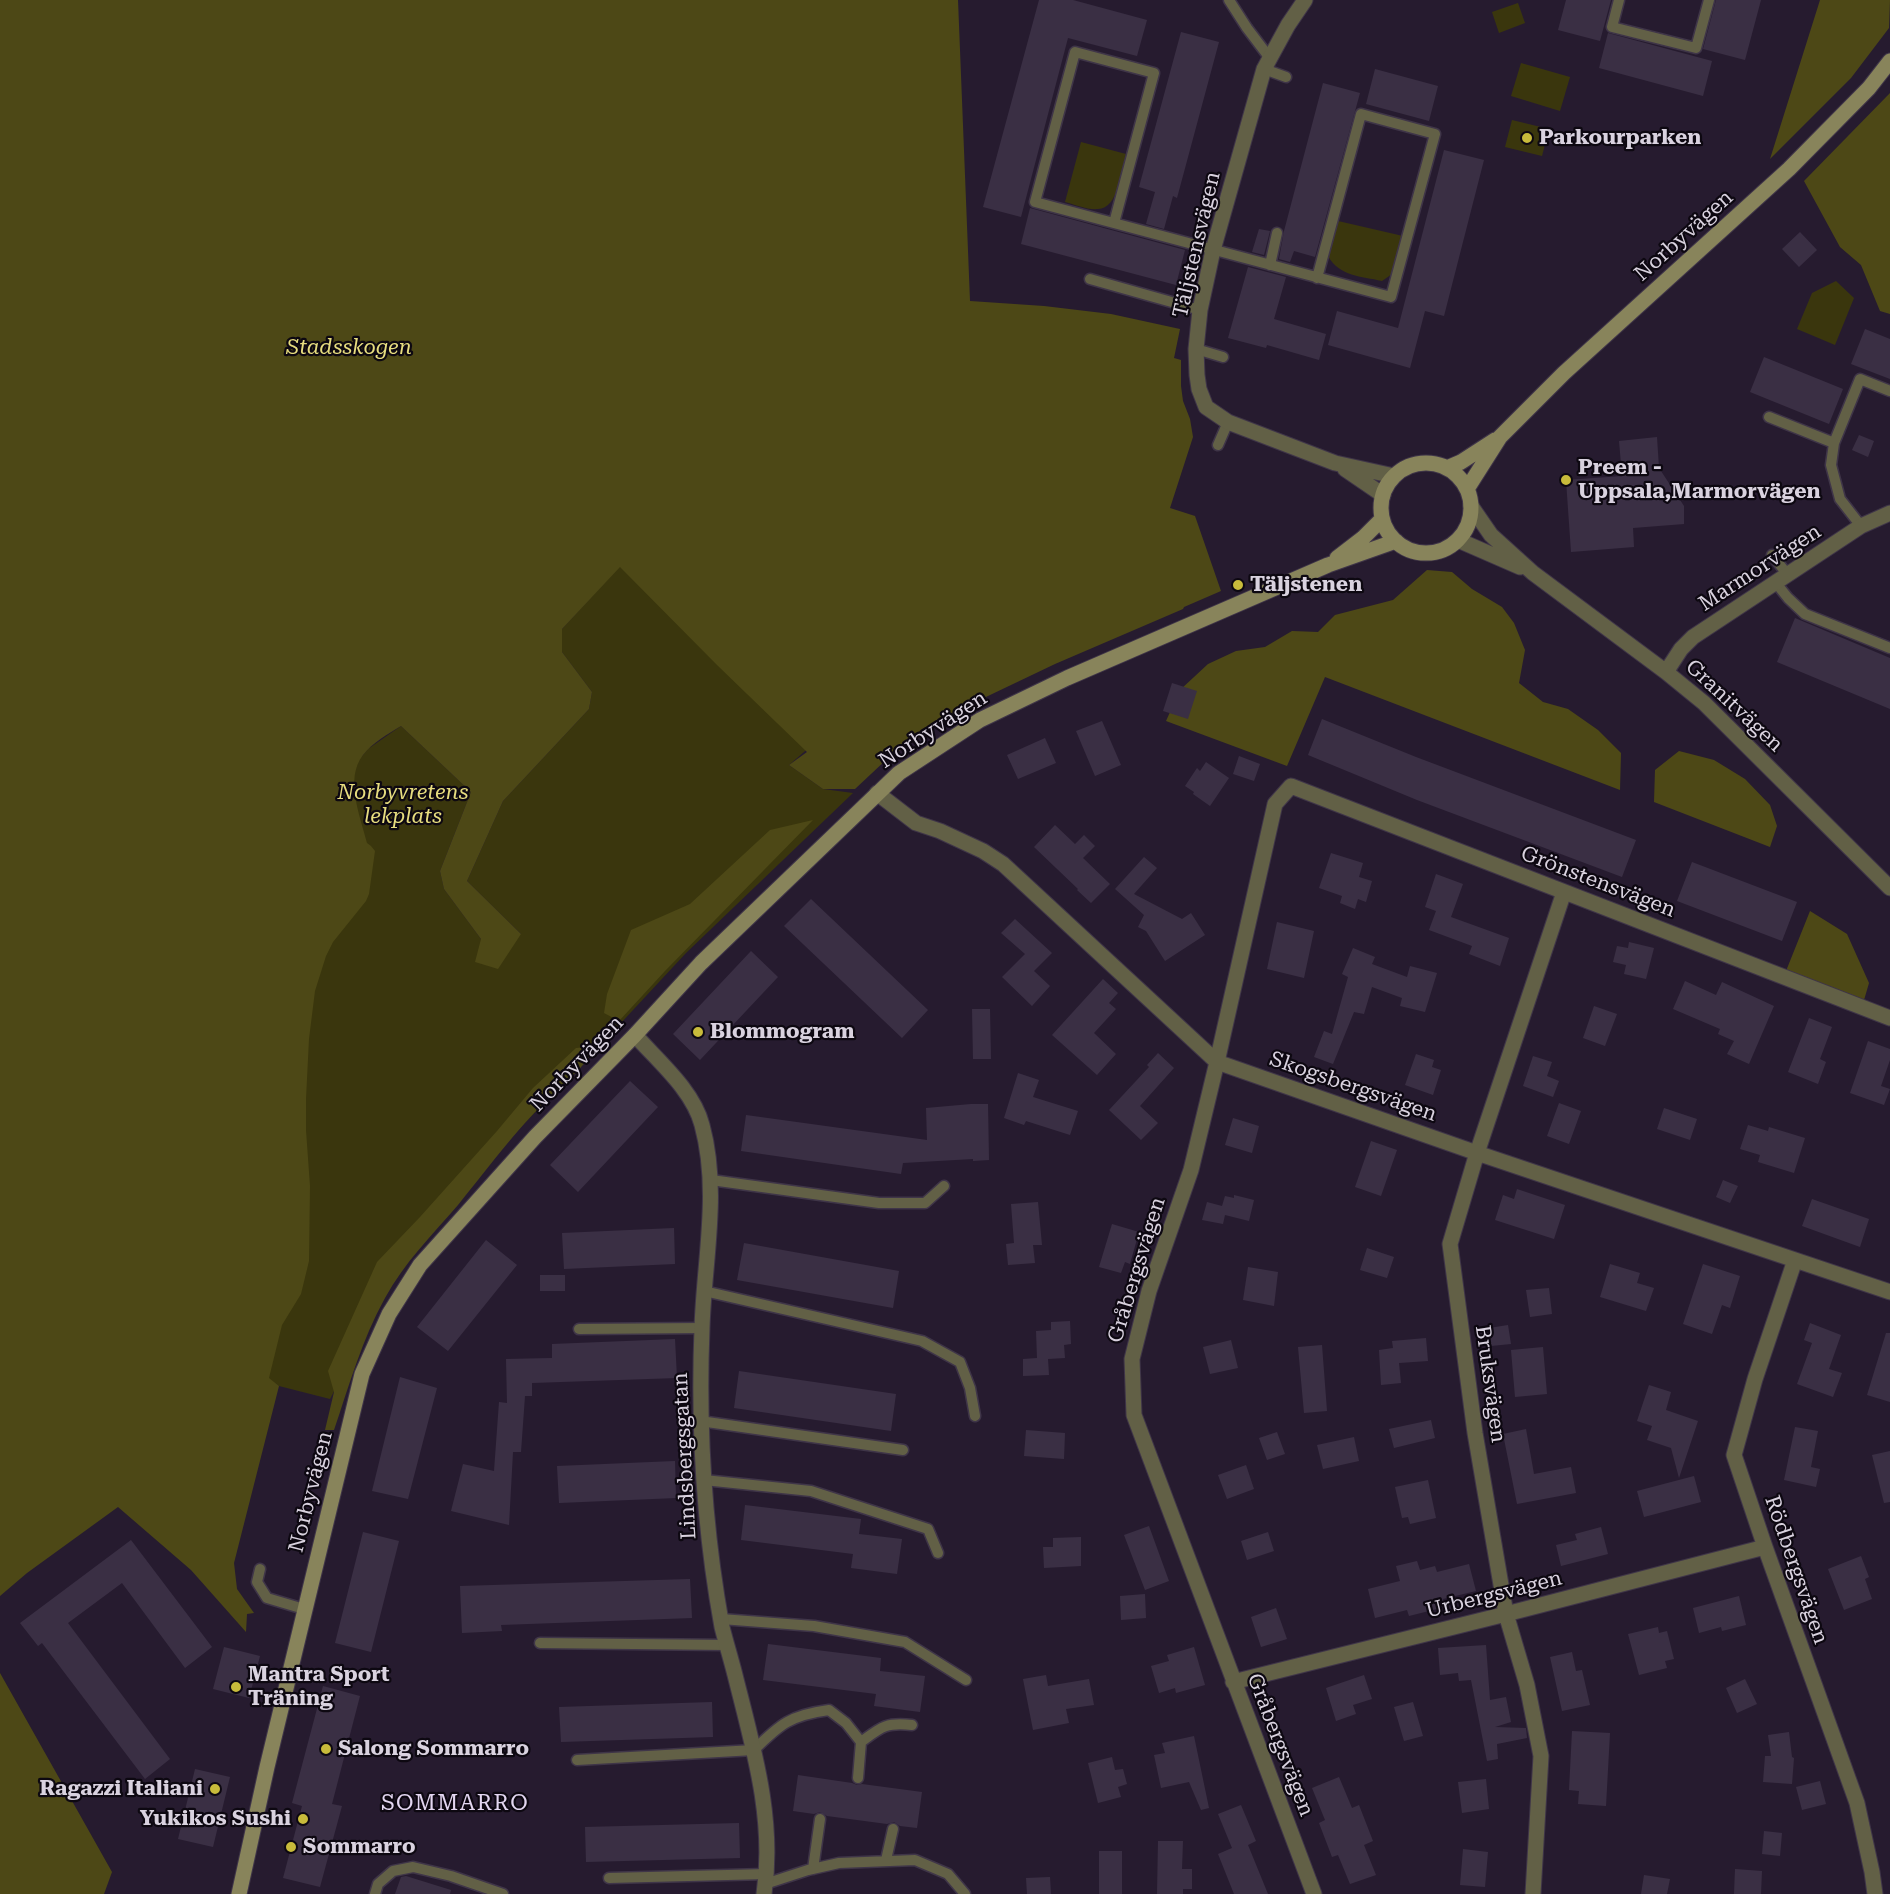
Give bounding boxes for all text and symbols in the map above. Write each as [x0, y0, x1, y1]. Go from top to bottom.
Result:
place label: Parkourparken [1539, 125, 1701, 151]
marker: Parkourparken [1520, 131, 1534, 145]
street label: Täljstensvägen [1168, 169, 1226, 321]
street label: Norbyvägen [1630, 185, 1738, 287]
park label: Stadsskogen [286, 335, 412, 361]
place label: Preem - Uppsala,Marmorvägen [1578, 455, 1821, 505]
marker: Preem - Uppsala,Marmorvägen [1559, 473, 1573, 487]
street label: Marmorvägen [1694, 519, 1826, 617]
place label: Täljstenen [1250, 572, 1362, 598]
marker: Täljstenen [1231, 578, 1245, 592]
street label: Granitvägen [1680, 654, 1788, 758]
street label: Norbyvägen [874, 686, 992, 774]
park label: Norbyvretens lekplats [337, 780, 469, 830]
street label: Grönstensvägen [1517, 841, 1679, 923]
street label: Norbyvägen [525, 1011, 629, 1117]
place label: Blommogram [710, 1019, 854, 1045]
marker: Blommogram [691, 1025, 705, 1039]
street label: Skogsbergsvägen [1266, 1047, 1440, 1127]
street label: Gråbergsvägen [1103, 1194, 1171, 1346]
street label: Bruksvägen [1469, 1324, 1511, 1444]
street label: Lindsbergsgatan [668, 1372, 702, 1540]
street label: Norbyvägen [284, 1429, 338, 1555]
street label: Rödbergsvägen [1759, 1493, 1833, 1647]
street label: Urbergsvägen [1423, 1566, 1565, 1624]
place label: Mantra Sport Träning [248, 1662, 390, 1712]
street label: Gråbergsvägen [1241, 1670, 1319, 1820]
marker: Mantra Sport Träning [229, 1680, 243, 1694]
place label: Salong Sommarro [338, 1736, 529, 1762]
marker: Salong Sommarro [319, 1742, 333, 1756]
place label: Ragazzi Italiani [39, 1776, 203, 1802]
marker: Ragazzi Italiani [208, 1782, 222, 1796]
district label: SOMMARRO [381, 1791, 529, 1817]
place label: Yukikos Sushi [140, 1806, 291, 1832]
marker: Yukikos Sushi [296, 1812, 310, 1826]
place label: Sommarro [303, 1834, 416, 1860]
marker: Sommarro [284, 1840, 298, 1854]

